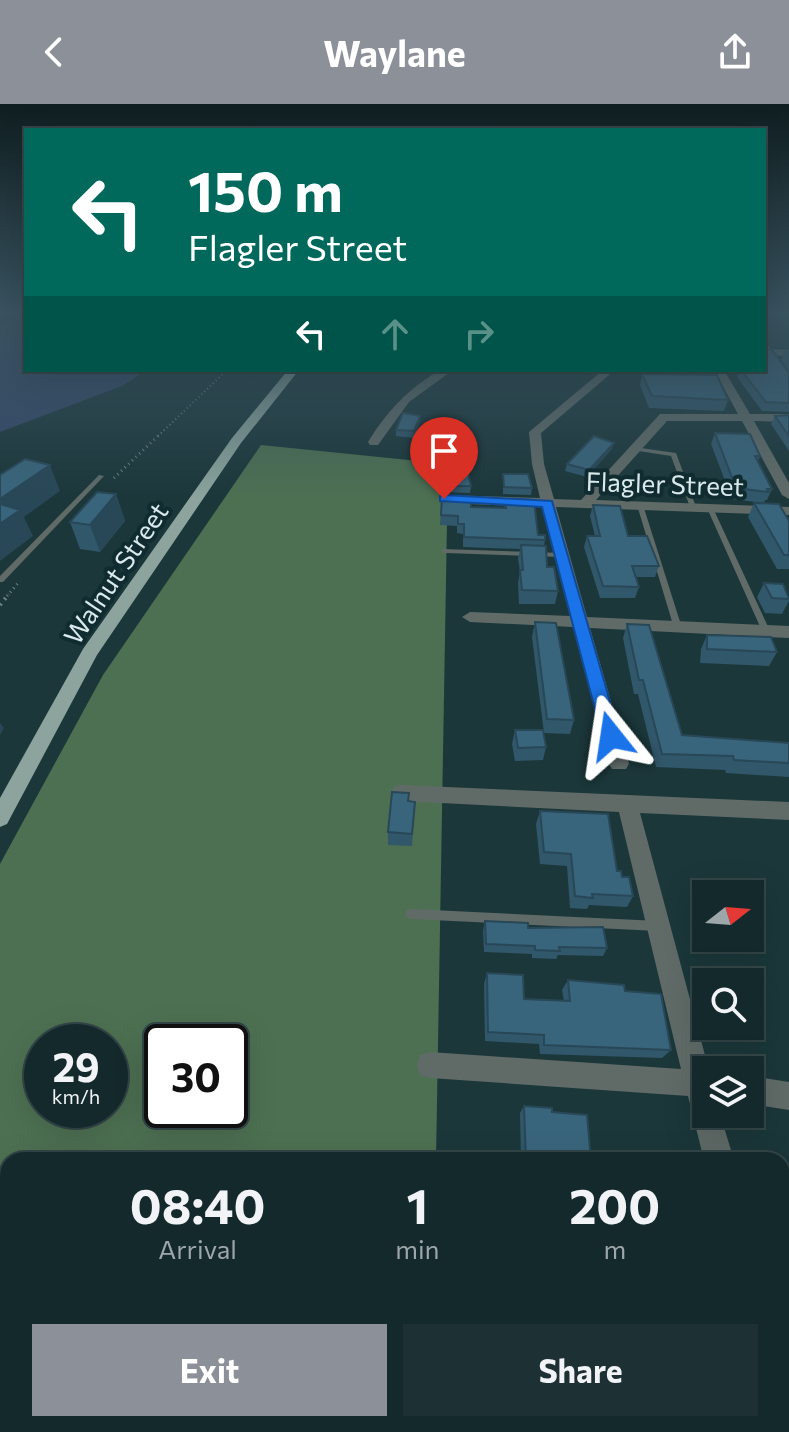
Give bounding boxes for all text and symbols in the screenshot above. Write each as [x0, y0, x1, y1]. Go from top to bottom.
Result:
icon: back [32, 30, 76, 74]
text: Waylane [323, 30, 466, 74]
icon: share [713, 30, 757, 74]
text: 150 m [188, 155, 343, 224]
icon: left [56, 160, 160, 264]
text: Flagler Street [188, 224, 407, 268]
icon: left [289, 312, 333, 356]
icon: ahead [373, 312, 417, 356]
icon: right [457, 312, 501, 356]
pin [410, 417, 478, 499]
icon: arrive [422, 429, 466, 473]
street label: Flagler Street [585, 465, 745, 501]
street label: Walnut Street [56, 496, 174, 650]
position arrow [569, 694, 653, 778]
north arrow [692, 880, 764, 952]
map controls [692, 880, 764, 1128]
button: search [692, 968, 764, 1040]
speed limit sign: 30 [144, 1024, 248, 1128]
text: 29 [52, 1041, 100, 1090]
button: layers [692, 1056, 764, 1128]
text: km/h [52, 1084, 100, 1108]
text: 08:40 [130, 1175, 265, 1234]
text: 1 [407, 1175, 428, 1234]
text: 200 [569, 1175, 660, 1234]
text: Arrival [158, 1233, 237, 1264]
text: min [395, 1233, 440, 1264]
text: m [603, 1233, 626, 1264]
button: Exit [32, 1324, 387, 1416]
button: Share [403, 1324, 758, 1416]

